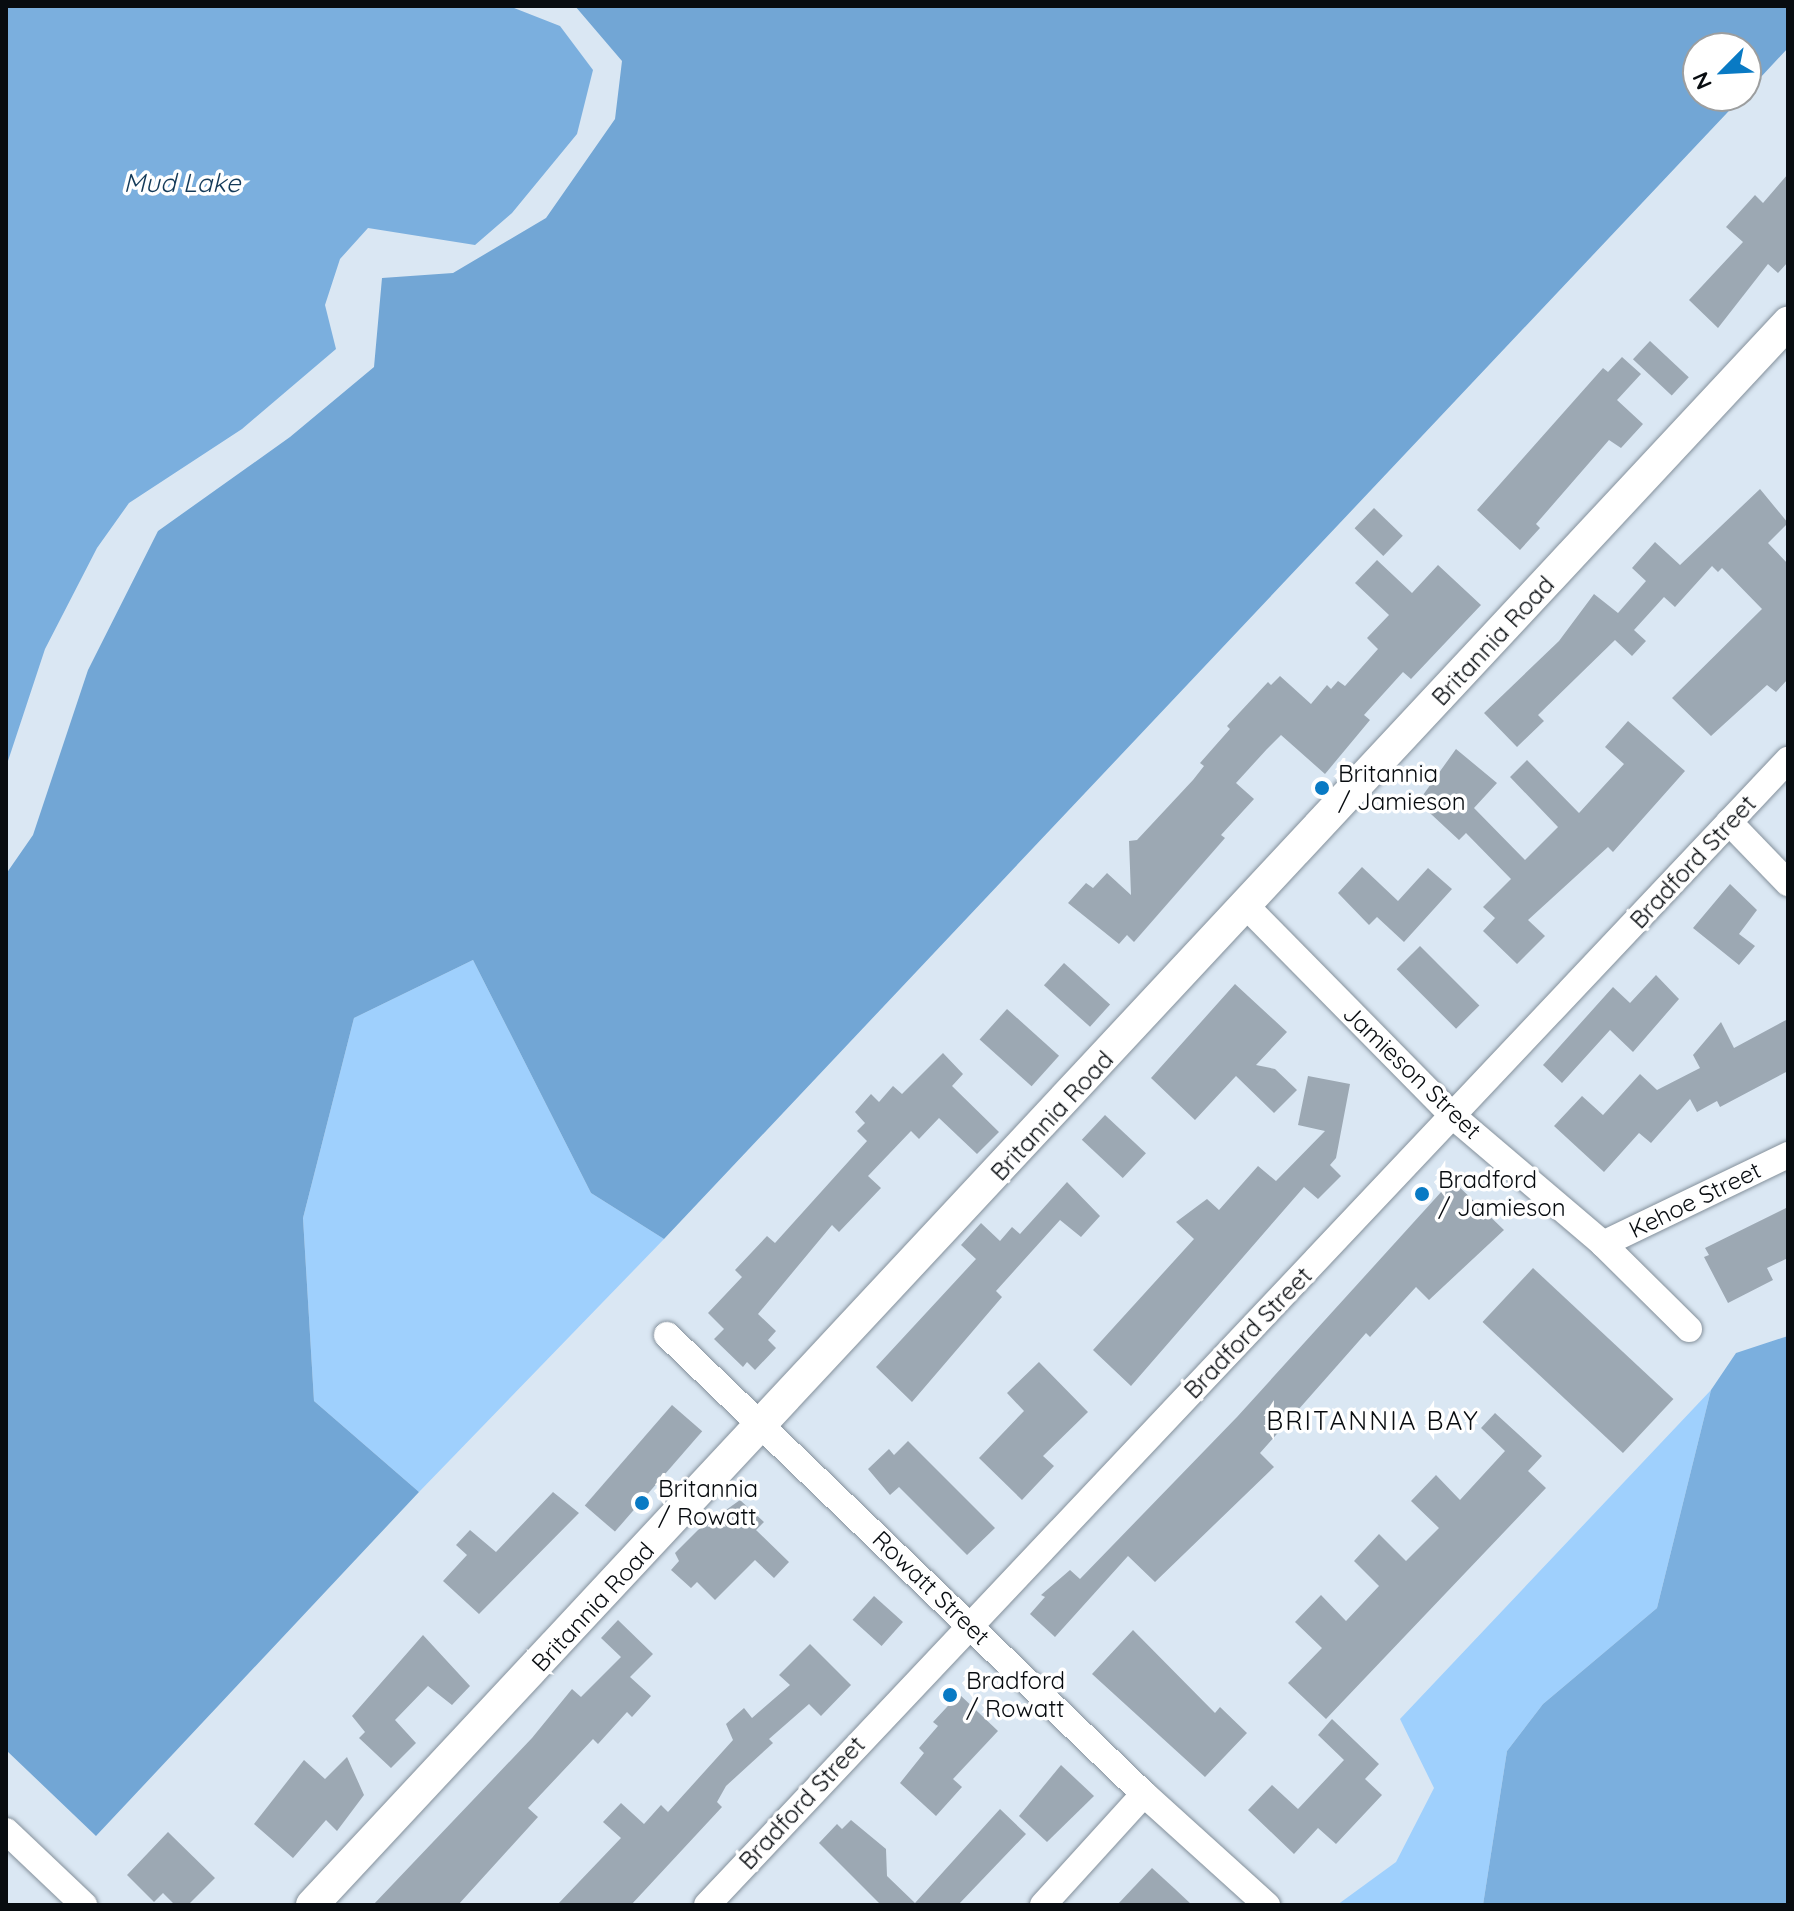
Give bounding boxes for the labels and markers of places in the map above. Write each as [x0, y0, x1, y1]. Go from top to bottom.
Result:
place label: Britannia / Jamieson [1338, 760, 1466, 816]
marker: Britannia / Jamieson [1313, 779, 1331, 797]
place label: Bradford / Jamieson [1438, 1166, 1566, 1222]
marker: Bradford / Jamieson [1413, 1185, 1431, 1203]
place label: Britannia / Rowatt [658, 1475, 758, 1531]
marker: Britannia / Rowatt [633, 1494, 651, 1512]
place label: Bradford / Rowatt [966, 1667, 1065, 1723]
marker: Bradford / Rowatt [941, 1686, 959, 1704]

